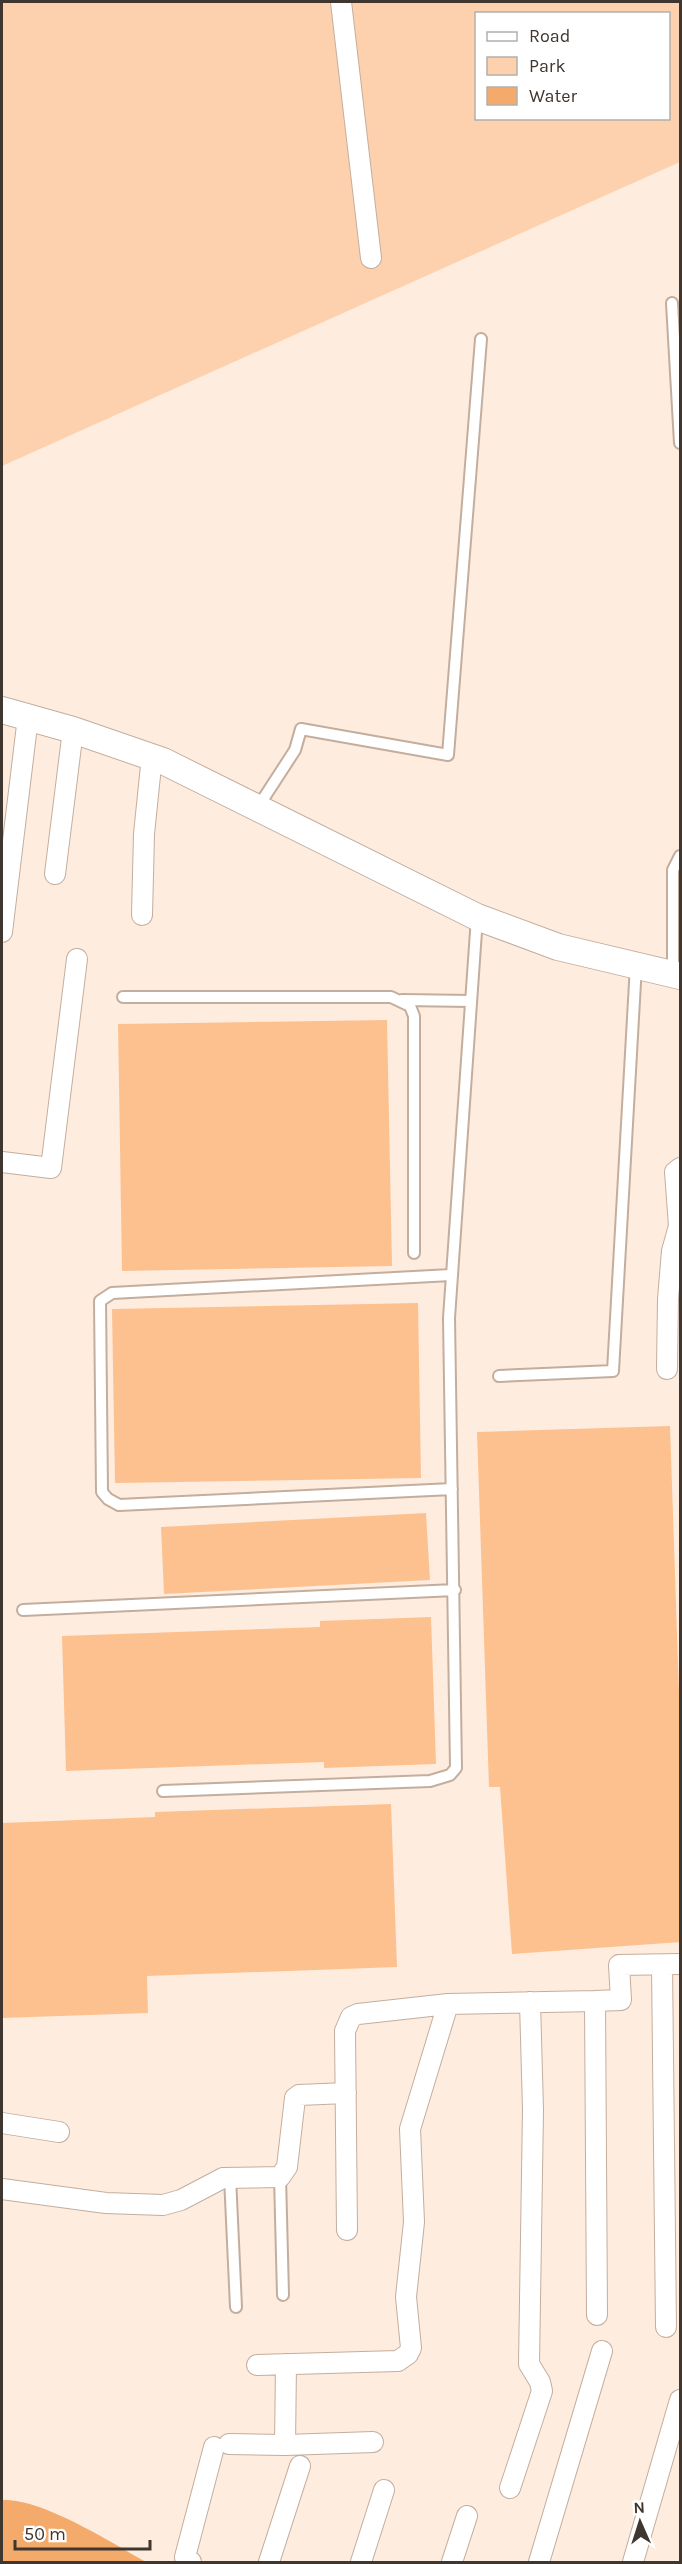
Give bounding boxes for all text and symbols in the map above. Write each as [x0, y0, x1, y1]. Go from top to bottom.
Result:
legend [475, 12, 670, 120]
text: Road [529, 25, 570, 47]
text: Park [529, 55, 566, 77]
text: Water [529, 85, 577, 107]
north arrow [610, 2492, 670, 2552]
text: N [633, 2498, 645, 2517]
scale bar [15, 2513, 150, 2551]
text: 50 m [24, 2523, 66, 2545]

